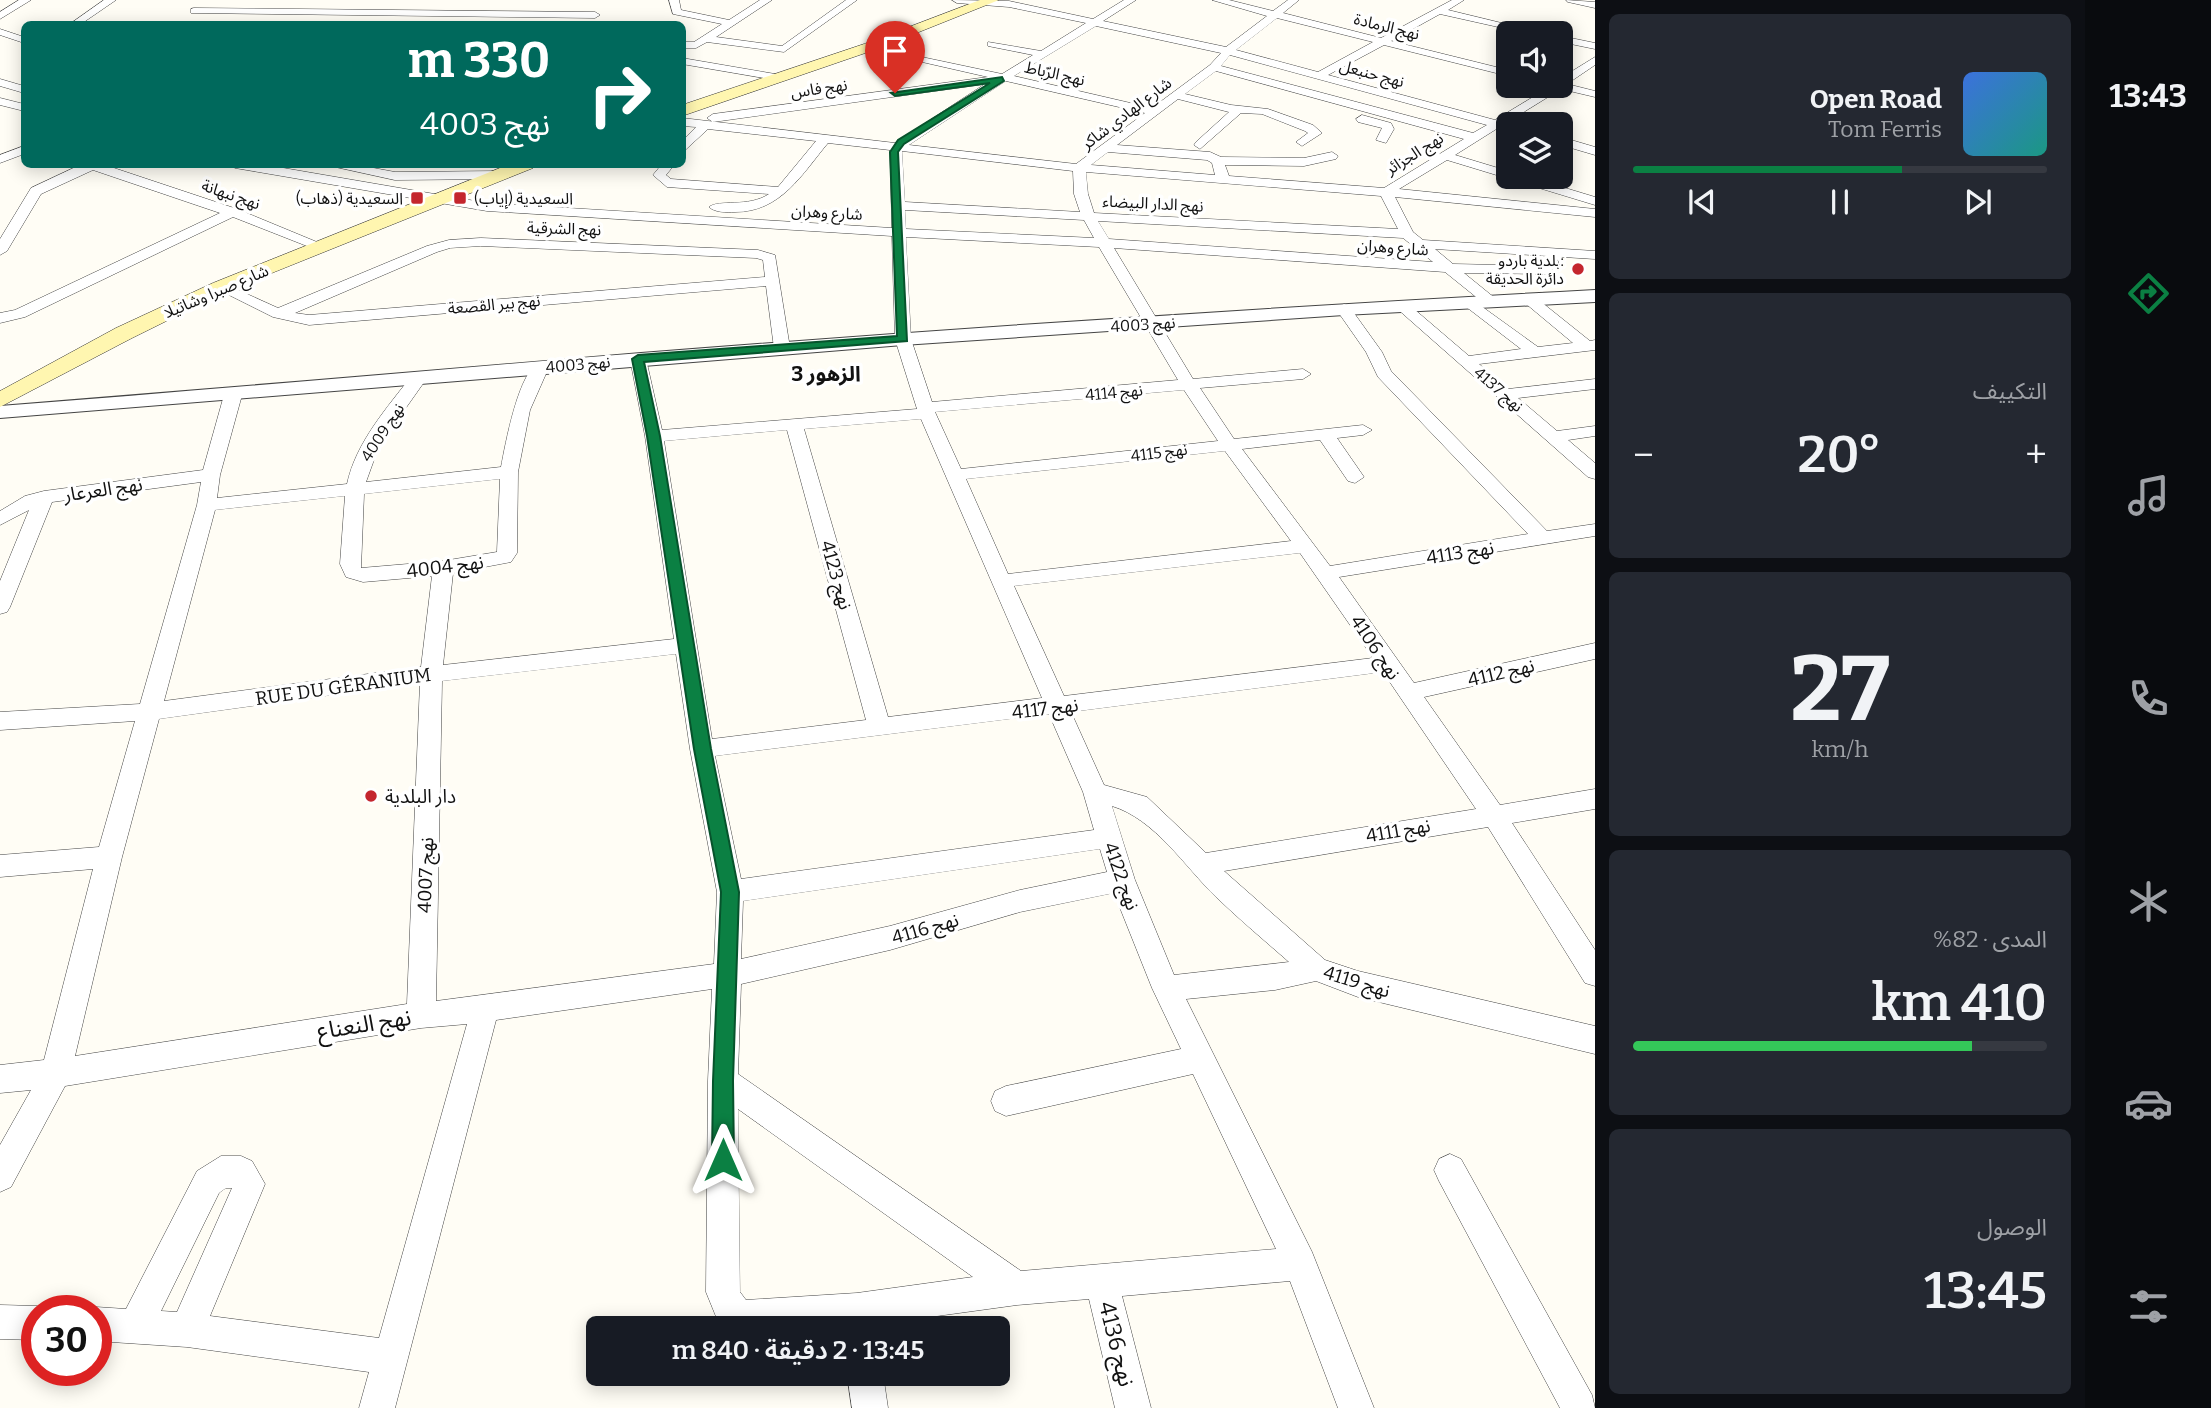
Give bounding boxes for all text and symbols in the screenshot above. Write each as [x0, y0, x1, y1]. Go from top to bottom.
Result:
street label: نهج الرمادة [1351, 9, 1422, 47]
pin [865, 21, 925, 93]
map controls [1496, 21, 1573, 189]
button: sound [1496, 21, 1573, 98]
text: 330 m [408, 31, 550, 90]
icon: arrive [876, 32, 914, 70]
icon: right [574, 49, 665, 140]
street label: نهج حنبعل [1337, 56, 1406, 94]
street label: نهج الرّباط [1022, 57, 1087, 93]
street label: شارع الهادي شاكر [1077, 73, 1177, 157]
street label: نهج فاس [789, 75, 849, 105]
text: 13:43 [2109, 77, 2187, 115]
text: Open Road [1810, 84, 1942, 115]
text: نهج 4003 [420, 105, 550, 143]
button: layers [1496, 112, 1573, 189]
text: Tom Ferris [1828, 115, 1942, 143]
street label: نهج الجزائر [1381, 128, 1448, 182]
street label: نهج نبهانة [198, 176, 263, 216]
icon: previous [1683, 183, 1721, 221]
icon: pause [1821, 183, 1859, 221]
icon: next [1959, 183, 1997, 221]
place label: السعيدية (ذهاب) [296, 189, 403, 208]
place label: السعيدية (إياب) [474, 189, 573, 209]
marker: السعيدية (ذهاب) [409, 190, 425, 206]
marker: السعيدية (إياب) [452, 190, 468, 206]
street label: نهج الدار البيضاء [1102, 191, 1204, 219]
street label: شارع وهران [791, 201, 863, 227]
street label: نهج الشرقية [526, 218, 601, 242]
street label: شارع وهران [1356, 236, 1429, 262]
place label: بلدية باردو: دائرة الحديقة [1486, 251, 1564, 288]
street label: شارع صبرا وشاتيلا [161, 261, 273, 325]
marker: بلدية باردو: دائرة الحديقة [1570, 261, 1586, 277]
icon: directions [2124, 269, 2173, 318]
street label: نهج بير القصعة [447, 291, 541, 321]
street label: نهج 4003 [1110, 313, 1176, 339]
street label: نهج 4003 [545, 352, 612, 380]
district label: الزهور 3 [791, 361, 861, 387]
street label: نهج 4137 [1468, 363, 1527, 418]
text: التكييف [1973, 377, 2047, 405]
street label: نهج 4114 [1084, 381, 1144, 407]
street label: نهج 4009 [357, 400, 411, 466]
text: 20° [1797, 423, 1882, 486]
text: − [1633, 432, 1654, 478]
text: + [2025, 432, 2047, 478]
street label: نهج 4115 [1130, 440, 1189, 468]
icon: music [2124, 471, 2173, 520]
street label: نهج العرعار [61, 473, 144, 510]
street label: نهج 4113 [1425, 536, 1496, 572]
street label: نهج 4123 [813, 538, 857, 613]
street label: نهج 4004 [405, 550, 485, 586]
street label: نهج 4106 [1343, 611, 1406, 686]
text: 27 [1790, 635, 1890, 744]
street label: نهج 4112 [1466, 654, 1537, 694]
street label: RUE DU GÉRANIUM [254, 663, 432, 710]
icon: phone [2124, 674, 2173, 723]
street label: نهج 4117 [1011, 693, 1080, 727]
text: km/h [1812, 735, 1868, 763]
place label: دار البلدية [385, 785, 456, 808]
marker: دار البلدية [363, 788, 379, 804]
street label: نهج 4111 [1364, 814, 1433, 850]
street label: نهج 4007 [413, 837, 441, 913]
street label: نهج 4122 [1096, 839, 1144, 914]
icon: climate [2124, 877, 2173, 926]
street label: نهج 4116 [889, 908, 962, 952]
text: المدى · 82% [1933, 925, 2047, 953]
street label: نهج 4119 [1320, 960, 1393, 1005]
text: 410 km [1872, 971, 2047, 1034]
street label: نهج النعناع [315, 1003, 414, 1048]
icon: car [2124, 1079, 2173, 1128]
position arrow [686, 1123, 760, 1197]
text: الوصول [1977, 1213, 2047, 1241]
text: 13:45 [1924, 1259, 2047, 1322]
icon: filters [2124, 1282, 2173, 1331]
speed limit sign: 30 [21, 1295, 112, 1386]
street label: نهج 4136 [1090, 1299, 1141, 1390]
text: 13:45 · 2 دقيقة · 840 m [672, 1335, 924, 1366]

